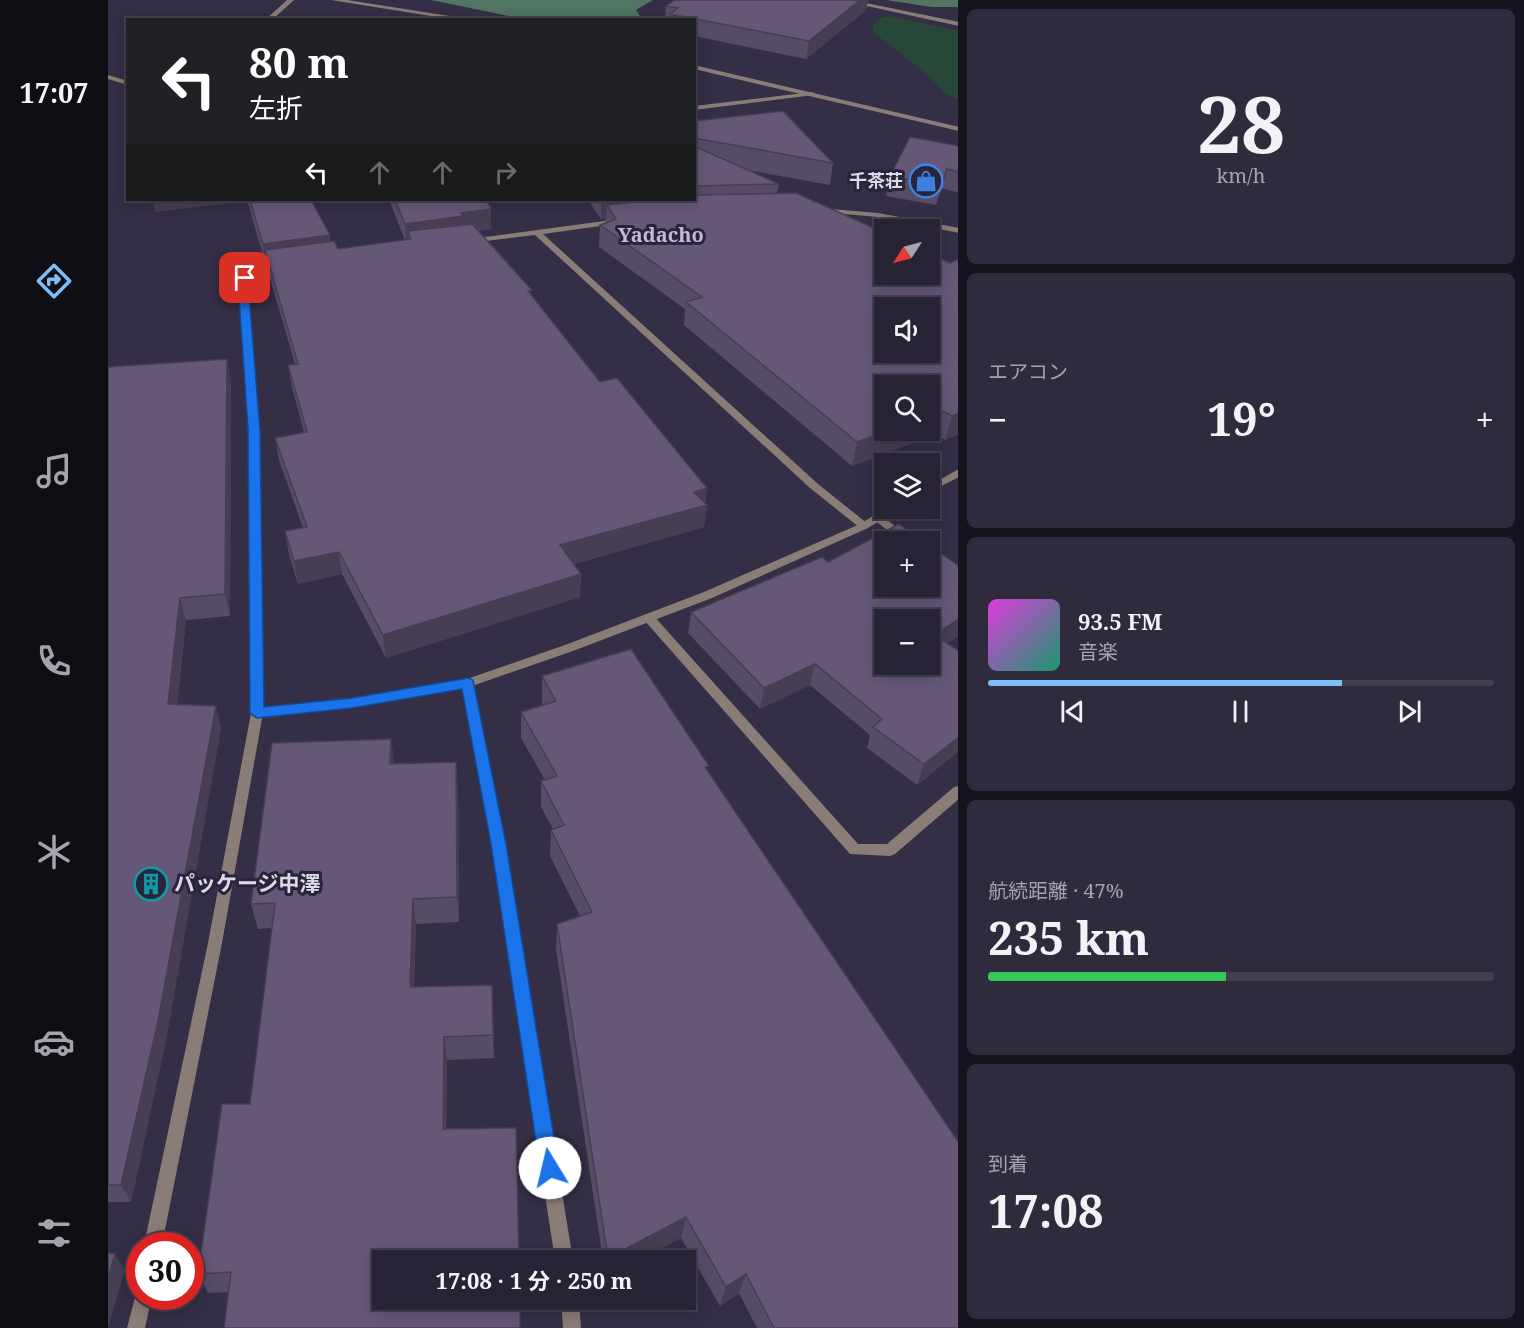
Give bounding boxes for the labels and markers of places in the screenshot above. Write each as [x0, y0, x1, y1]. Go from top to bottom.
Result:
shop icon: 千茶荘 [908, 163, 944, 199]
place label: 千茶荘 [849, 168, 903, 192]
pin [219, 252, 270, 303]
building icon: パッケージ中澤 [133, 866, 169, 902]
place label: パッケージ中澤 [174, 869, 321, 897]

